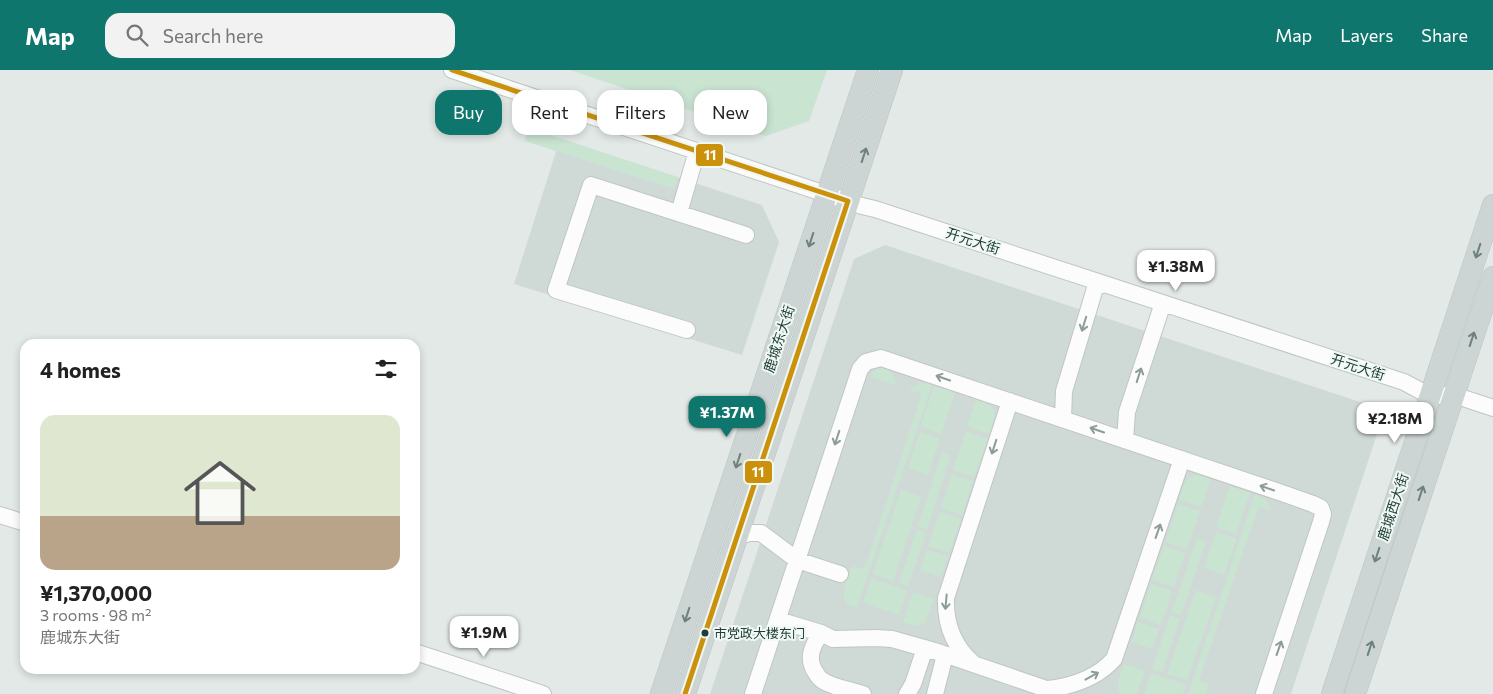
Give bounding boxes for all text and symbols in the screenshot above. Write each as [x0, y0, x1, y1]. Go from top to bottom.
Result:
search box [105, 13, 455, 58]
text: Map [25, 21, 75, 50]
icon: search [123, 21, 151, 49]
text: Search here [163, 24, 263, 47]
text: Map [1275, 24, 1312, 46]
text: Layers [1340, 24, 1393, 46]
text: Share [1421, 24, 1468, 46]
chip: Buy [435, 90, 502, 135]
chip: Rent [512, 90, 587, 135]
chip: Filters [597, 90, 684, 135]
chip: New [694, 90, 767, 135]
line badge: 11 [695, 143, 724, 167]
text: 11 [704, 146, 716, 163]
one-way arrow [859, 147, 869, 163]
street label: 开元大街 [944, 224, 1002, 257]
one-way arrow [806, 232, 816, 248]
one-way arrow [1472, 243, 1482, 259]
pin: ¥1.38M [1135, 250, 1217, 292]
text: ¥1.38M [1148, 256, 1204, 275]
street label: 鹿城东大街 [760, 303, 797, 375]
one-way arrow [1079, 316, 1089, 332]
one-way arrow [1468, 331, 1478, 347]
street label: 开元大街 [1329, 350, 1387, 383]
icon: filters [372, 355, 400, 383]
text: 4 homes [40, 357, 121, 382]
one-way arrow [1135, 368, 1144, 384]
one-way arrow [936, 373, 951, 382]
pin: ¥1.37M [686, 396, 768, 438]
text: ¥1.37M [699, 402, 755, 421]
pin: ¥2.18M [1354, 402, 1436, 444]
text: ¥2.18M [1367, 408, 1423, 427]
one-way arrow [1090, 425, 1105, 434]
one-way arrow [832, 430, 842, 446]
one-way arrow [989, 439, 999, 455]
icon: home [175, 448, 265, 538]
one-way arrow [733, 452, 743, 468]
line badge: 11 [744, 460, 773, 484]
text: 11 [752, 463, 764, 480]
street label: 鹿城西大街 [1374, 471, 1411, 543]
one-way arrow [1260, 483, 1276, 492]
one-way arrow [1417, 486, 1427, 502]
one-way arrow [1154, 524, 1163, 540]
one-way arrow [1372, 547, 1382, 563]
text: ¥1,370,000 [40, 580, 152, 605]
one-way arrow [942, 594, 951, 610]
text: 3 rooms · 98 m² [40, 605, 151, 624]
one-way arrow [682, 607, 692, 623]
pin: ¥1.9M [449, 616, 519, 658]
text: ¥1.9M [461, 622, 507, 641]
place label: 市党政大楼东门 [714, 625, 805, 641]
text: 鹿城东大街 [40, 627, 120, 646]
marker: 市党政大楼东门 [700, 628, 710, 638]
one-way arrow [1275, 640, 1285, 656]
one-way arrow [1366, 640, 1376, 656]
one-way arrow [1085, 670, 1099, 680]

